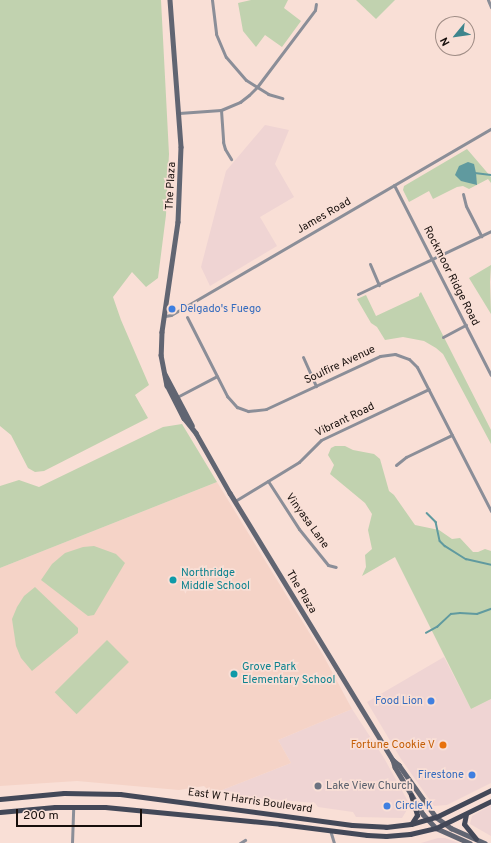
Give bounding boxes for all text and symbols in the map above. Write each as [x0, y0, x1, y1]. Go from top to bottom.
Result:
north arrow [435, 16, 475, 56]
text: N [437, 34, 453, 48]
street label: The Plaza [163, 162, 179, 210]
street label: James Road [295, 195, 353, 237]
street label: Rockmoor Ridge Road [420, 224, 482, 328]
place label: Delgado's Fuego [180, 302, 261, 316]
marker: Delgado's Fuego [167, 304, 177, 314]
street label: Soulfire Avenue [302, 343, 378, 387]
street label: Vibrant Road [313, 400, 377, 440]
street label: Vinyasa Lane [282, 491, 332, 551]
place label: Northridge Middle School [181, 567, 250, 593]
street label: The Plaza [283, 568, 319, 616]
marker: Northridge Middle School [168, 575, 178, 585]
place label: Grove Park Elementary School [242, 661, 335, 687]
marker: Grove Park Elementary School [229, 669, 239, 679]
place label: Food Lion [375, 694, 423, 708]
marker: Food Lion [426, 696, 436, 706]
place label: Fortune Cookie V [350, 738, 435, 752]
marker: Fortune Cookie V [438, 740, 448, 750]
place label: Firestone [418, 768, 464, 782]
marker: Firestone [467, 770, 477, 780]
place label: Lake View Church [326, 779, 413, 793]
marker: Lake View Church [313, 781, 323, 791]
street label: East W T Harris Boulevard [186, 786, 314, 816]
place label: Circle K [395, 799, 433, 813]
scale bar [18, 801, 144, 827]
marker: Circle K [382, 801, 392, 811]
text: 200 m [23, 808, 59, 824]

